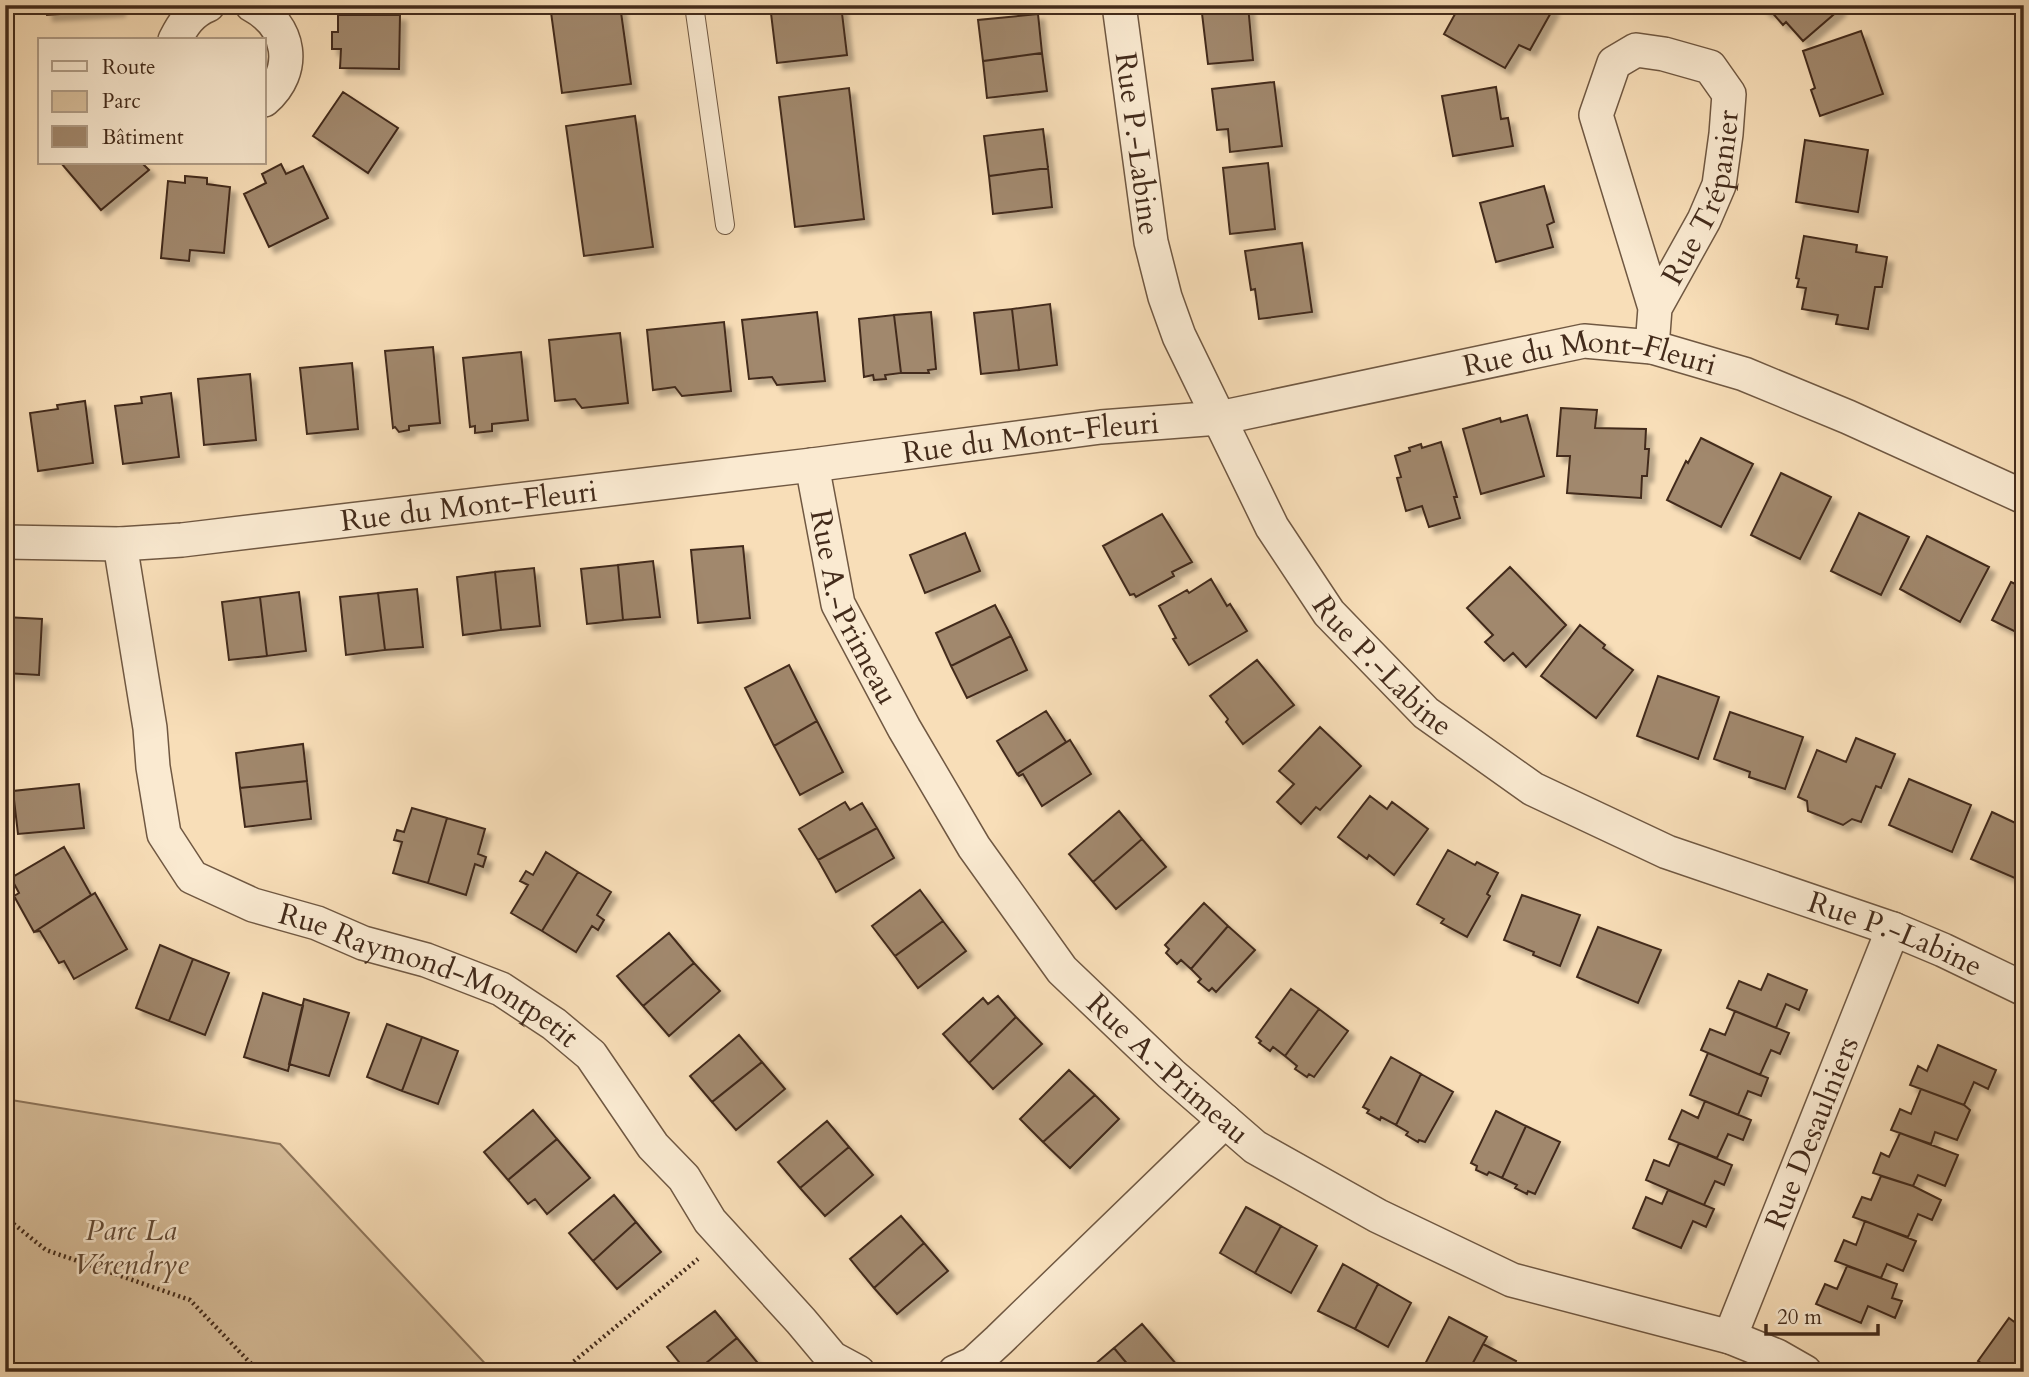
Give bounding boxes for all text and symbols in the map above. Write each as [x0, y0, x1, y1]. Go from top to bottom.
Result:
legend [38, 38, 266, 164]
street label: Rue P.-Labine [1105, 50, 1170, 238]
text: Route [102, 53, 156, 82]
text: Parc [102, 87, 141, 116]
street label: Rue Trépanier [1651, 109, 1748, 292]
text: Bâtiment [102, 123, 184, 152]
street label: Rue du Mont-Fleuri [1459, 320, 1721, 387]
street label: Rue du Mont-Fleuri [900, 402, 1160, 473]
street label: Rue du Mont-Fleuri [338, 470, 599, 541]
street label: Rue A.-Primeau [800, 506, 908, 712]
street label: Rue P.-Labine [1303, 588, 1461, 746]
street label: Rue P.-Labine [1803, 881, 1989, 986]
street label: Rue Raymond-Montpetit [274, 893, 588, 1057]
street label: Rue A.-Primeau [1078, 984, 1258, 1153]
street label: Rue Desaulniers [1755, 1030, 1869, 1235]
park label: Parc La Vérendrye [73, 1210, 189, 1285]
scale bar [1766, 1293, 1878, 1337]
text: 20 m [1777, 1303, 1822, 1332]

